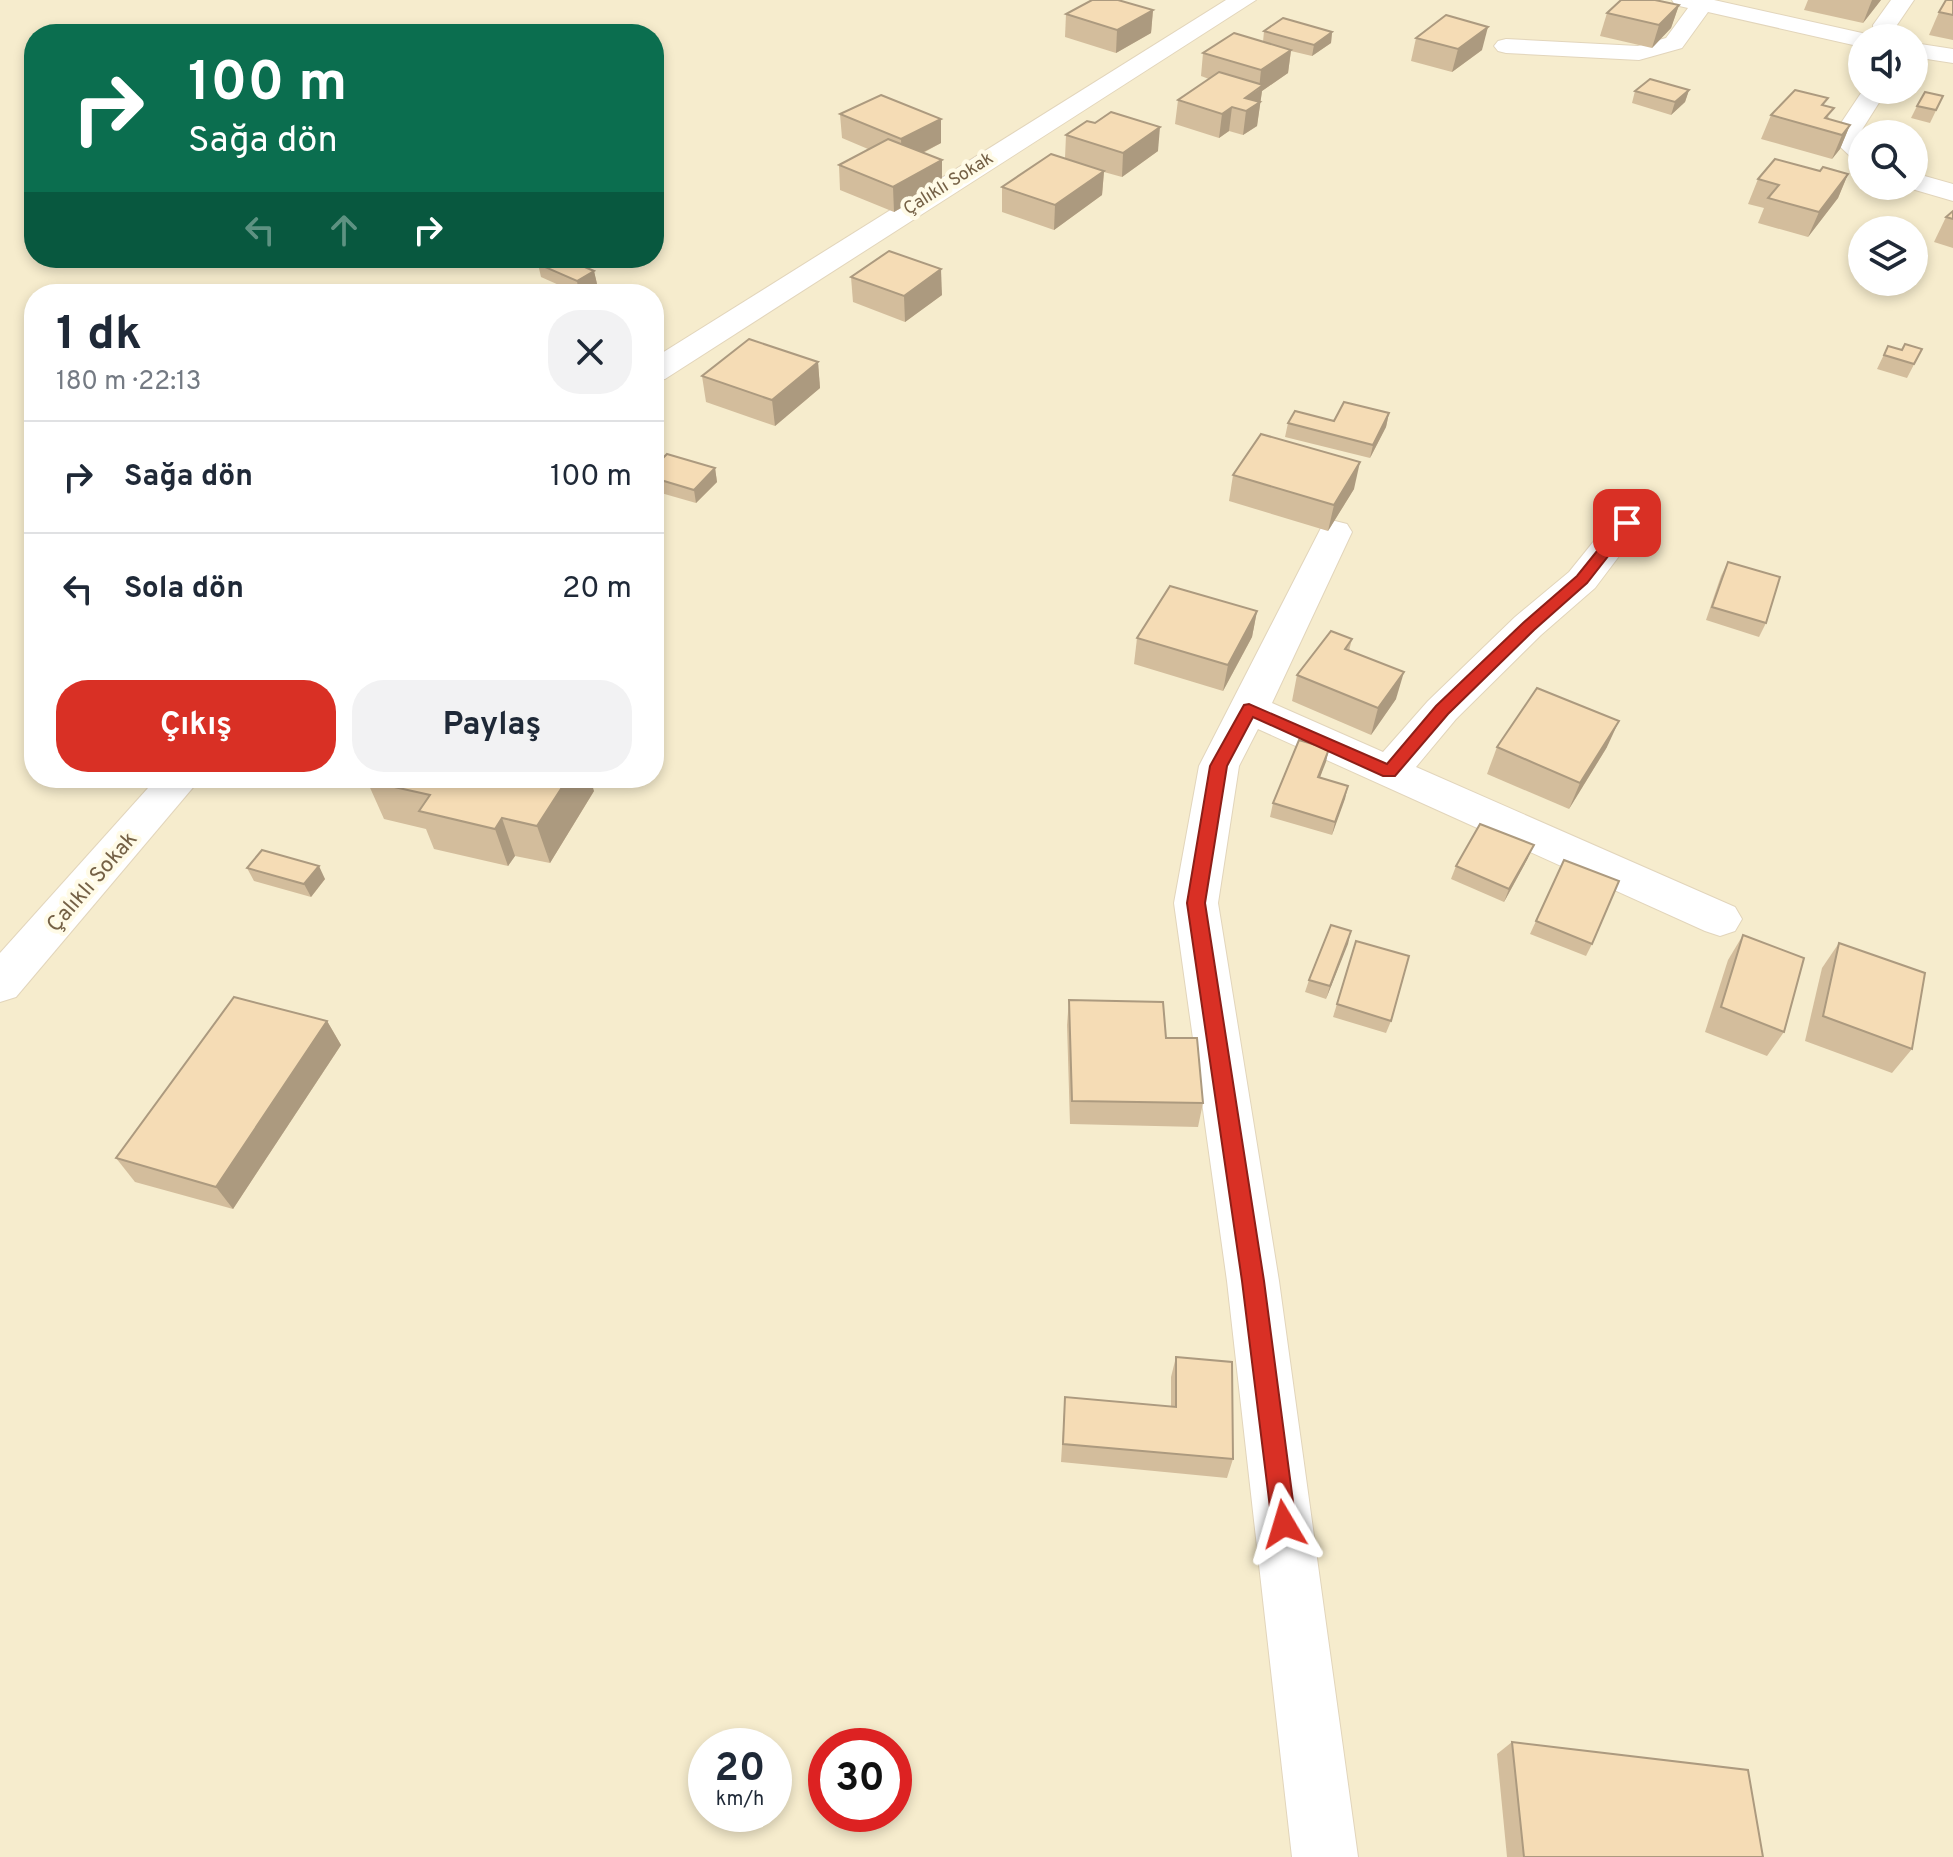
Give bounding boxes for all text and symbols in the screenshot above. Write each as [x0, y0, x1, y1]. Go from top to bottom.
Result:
map controls [1848, 24, 1928, 296]
button: sound [1848, 24, 1928, 104]
text: 100 m [188, 50, 347, 120]
icon: right [56, 56, 160, 160]
text: Sağa dön [188, 119, 338, 165]
button: search [1848, 120, 1928, 200]
street label: Çalıklı Sokak [899, 147, 998, 221]
icon: left [238, 208, 282, 252]
icon: ahead [322, 208, 366, 252]
icon: right [406, 208, 450, 252]
button: layers [1848, 216, 1928, 296]
text: 1 dk [56, 306, 142, 366]
button: close [548, 310, 632, 394]
text: 180 m · 22:13 [56, 366, 201, 399]
icon: right [56, 455, 100, 499]
text: Sağa dön [124, 459, 253, 496]
text: 100 m [550, 459, 632, 496]
pin [1593, 489, 1661, 557]
icon: arrive [1605, 501, 1649, 545]
icon: left [56, 567, 100, 611]
text: Sola dön [124, 571, 244, 608]
text: 20 m [562, 571, 632, 608]
button: Çıkış [56, 680, 336, 772]
button: Paylaş [352, 680, 632, 772]
street label: Çalıklı Sokak [42, 827, 144, 939]
position arrow [1242, 1482, 1326, 1566]
speed limit sign: 30 [808, 1728, 912, 1832]
text: 20 [715, 1745, 765, 1795]
text: km/h [716, 1787, 764, 1813]

